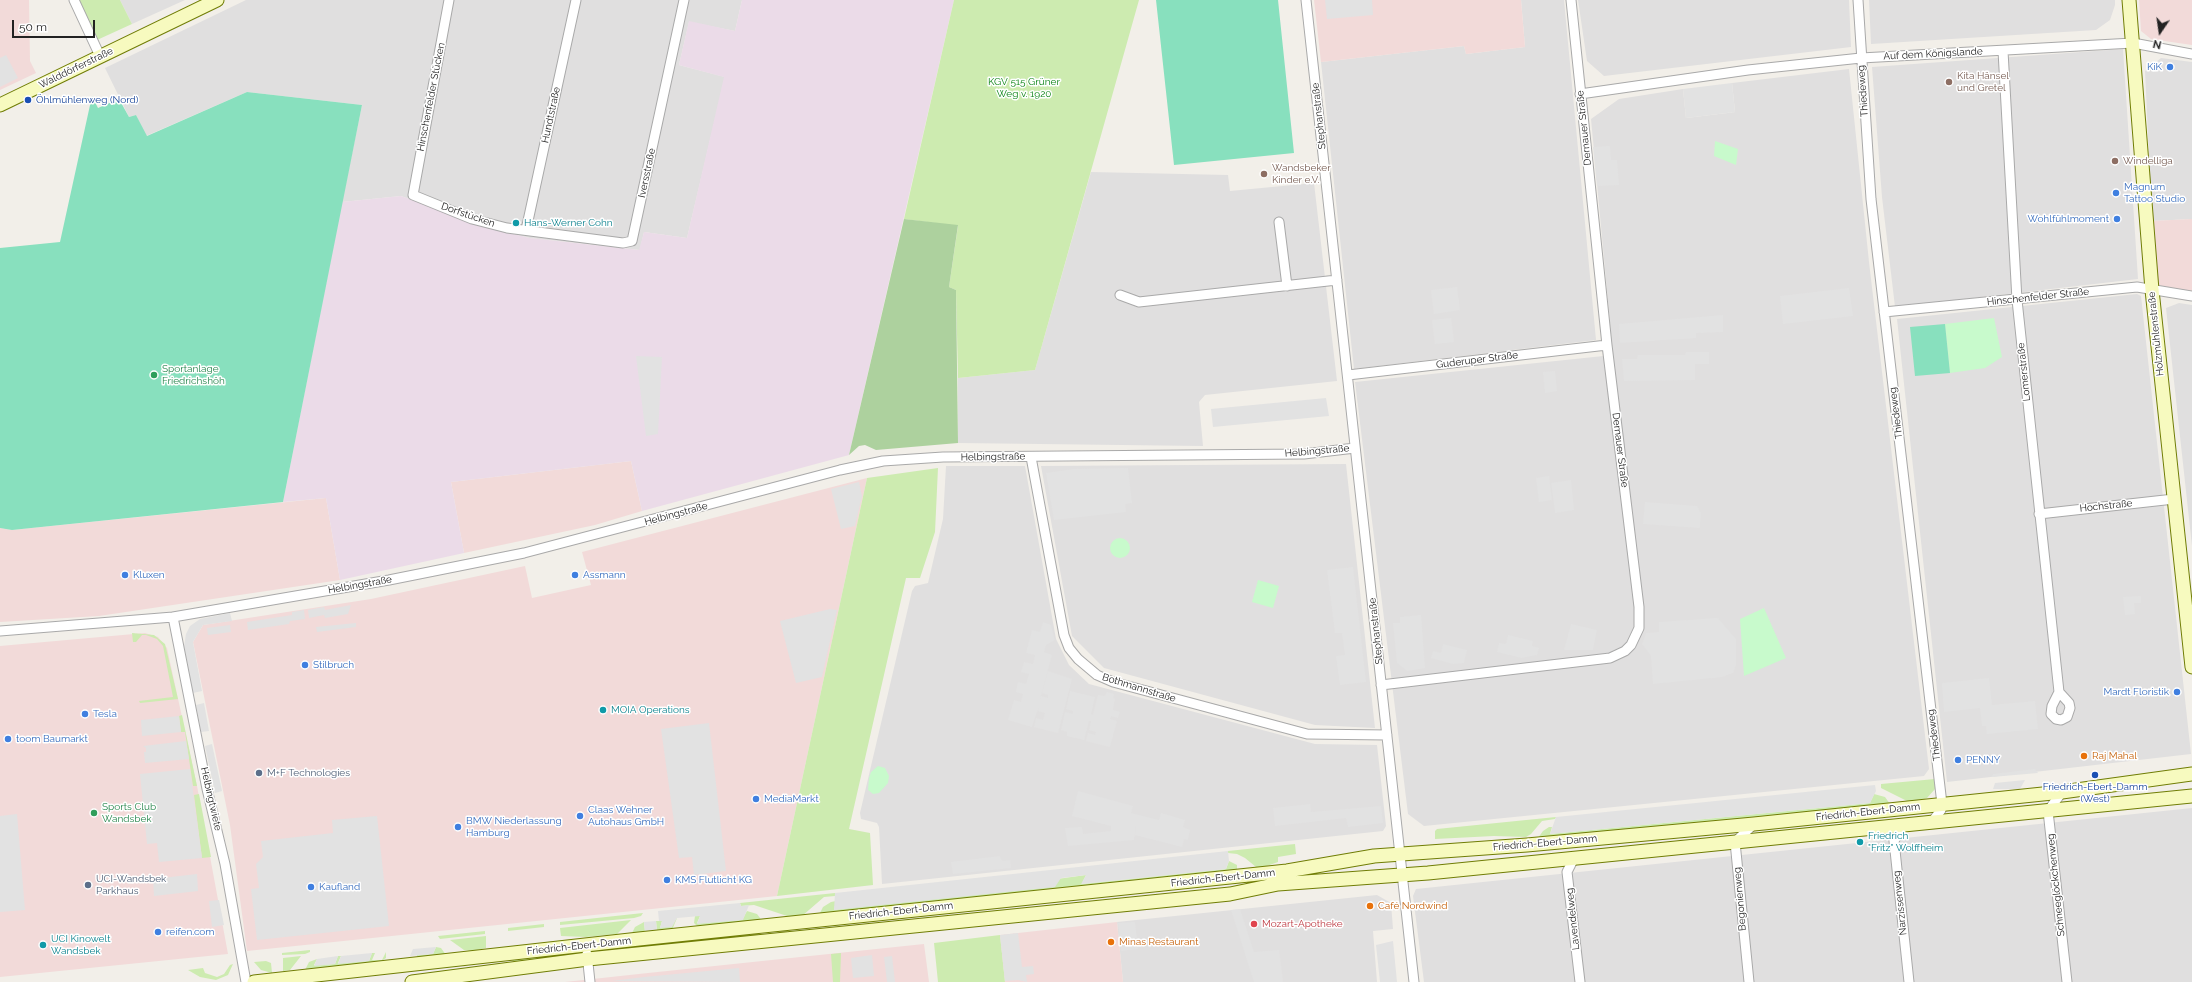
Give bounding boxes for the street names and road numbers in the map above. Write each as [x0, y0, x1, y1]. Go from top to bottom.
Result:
street label: Hinschenfelder Stücken [415, 42, 447, 152]
street label: Walddörferstraße [37, 45, 115, 91]
street label: Auf dem Königslande [1883, 45, 1983, 63]
street label: Thiedeweg [1855, 65, 1871, 117]
street label: Stephanstraße [1310, 82, 1328, 150]
street label: Hundtstraße [539, 86, 563, 144]
street label: Dernauer Straße [1574, 90, 1594, 166]
street label: Iversstraße [636, 147, 658, 199]
street label: Dorfstücken [439, 200, 497, 230]
street label: Hinschenfelder Straße [1986, 286, 2090, 308]
street label: Holzmühlenstraße [2146, 291, 2166, 377]
street label: Lomerstraße [2015, 342, 2033, 402]
street label: Guderuper Straße [1435, 349, 1519, 371]
street label: Thiedeweg [1887, 386, 1905, 440]
street label: Dernauer Straße [1609, 412, 1631, 488]
street label: Helbingstraße [1284, 442, 1350, 460]
street label: Helbingstraße [961, 450, 1025, 464]
street label: Hochstraße [2079, 497, 2133, 515]
street label: Helbingstraße [643, 500, 709, 528]
street label: Helbingstraße [327, 573, 393, 597]
street label: Stephanstraße [1367, 597, 1385, 665]
street label: Bothmannstraße [1101, 671, 1177, 705]
street label: Thiedeweg [1925, 708, 1943, 762]
street label: Helbingtwiete [198, 766, 224, 832]
street label: Friedrich-Ebert-Damm [1815, 801, 1921, 823]
street label: Friedrich-Ebert-Damm [1492, 832, 1598, 854]
street label: Schneeglöckchenweg [2045, 833, 2067, 937]
street label: Begonienweg [1731, 866, 1749, 932]
street label: Friedrich-Ebert-Damm [1170, 867, 1276, 889]
street label: Narzissenweg [1891, 870, 1909, 936]
street label: Lavendelweg [1564, 887, 1582, 951]
street label: Friedrich-Ebert-Damm [848, 900, 954, 922]
street label: Friedrich-Ebert-Damm [526, 935, 632, 957]

